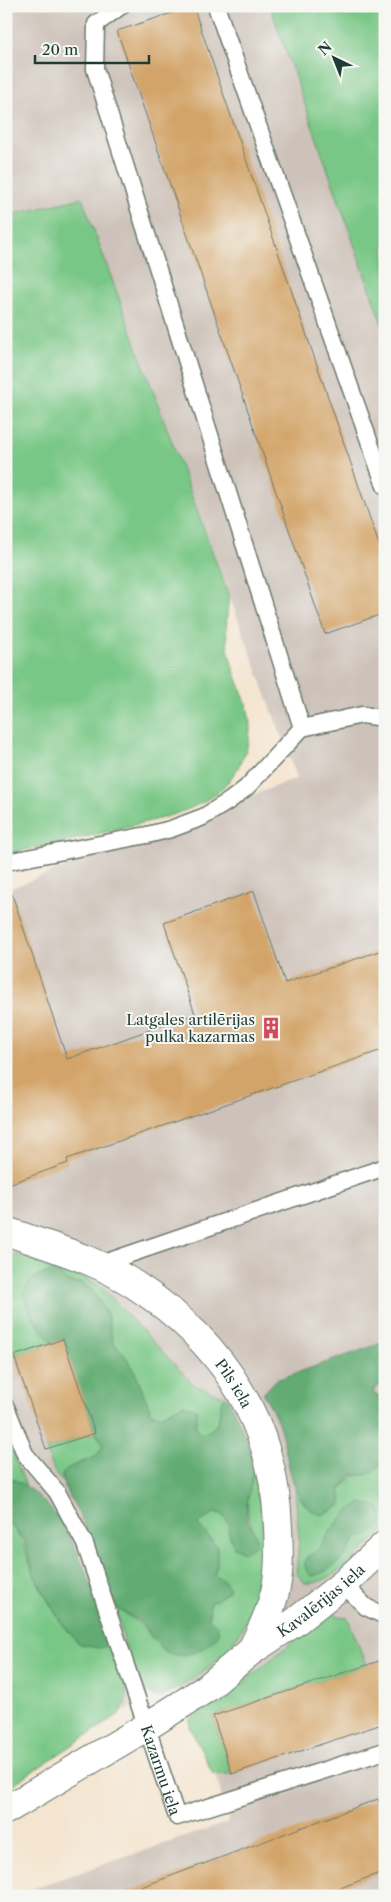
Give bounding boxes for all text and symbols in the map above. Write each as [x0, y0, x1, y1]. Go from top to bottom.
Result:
scale bar [35, 32, 149, 64]
north arrow [308, 32, 358, 82]
text: N [315, 38, 336, 59]
text: 20 m [42, 40, 78, 59]
place label: Latgales artilērijas pulka kazarmas [126, 1010, 255, 1046]
building icon: Latgales artilērijas pulka kazarmas [258, 1015, 284, 1041]
street label: Pils iela [211, 1355, 257, 1411]
street label: Kavalērijas iela [273, 1559, 368, 1641]
street label: Kazarmu iela [137, 1722, 185, 1818]

